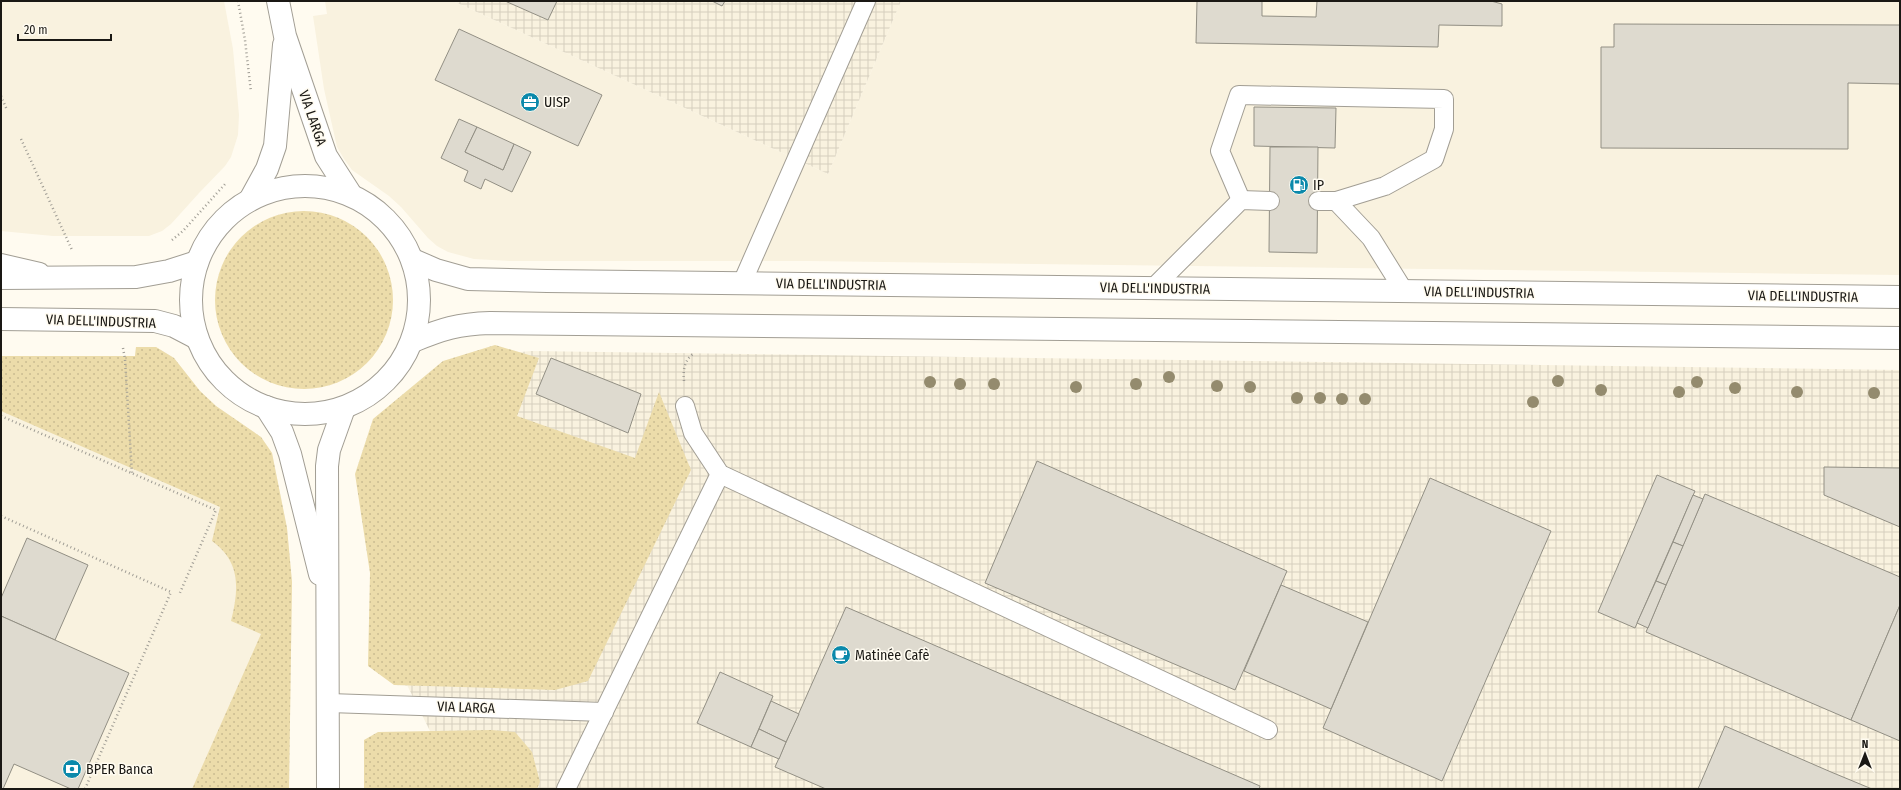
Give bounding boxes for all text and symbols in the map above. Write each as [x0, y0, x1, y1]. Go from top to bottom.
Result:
scale bar [18, 16, 111, 42]
text: 20 m [24, 23, 48, 37]
street label: VIA LARGA [295, 88, 330, 149]
office icon: UISP [519, 91, 541, 113]
place label: UISP [544, 94, 570, 111]
fuel station icon: IP [1288, 174, 1310, 196]
place label: IP [1313, 177, 1324, 194]
street label: VIA DELL'INDUSTRIA [776, 275, 887, 294]
street label: VIA DELL'INDUSTRIA [1100, 279, 1211, 298]
street label: VIA DELL'INDUSTRIA [1424, 283, 1535, 302]
street label: VIA DELL'INDUSTRIA [1748, 287, 1859, 306]
street label: VIA DELL'INDUSTRIA [46, 311, 157, 332]
cafe icon: Matinée Cafè [830, 644, 852, 666]
place label: Matinée Cafè [855, 647, 929, 664]
street label: VIA LARGA [437, 698, 496, 717]
north arrow [1845, 734, 1885, 774]
text: N [1862, 738, 1868, 751]
bank icon: BPER Banca [61, 758, 83, 780]
place label: BPER Banca [86, 761, 153, 778]

